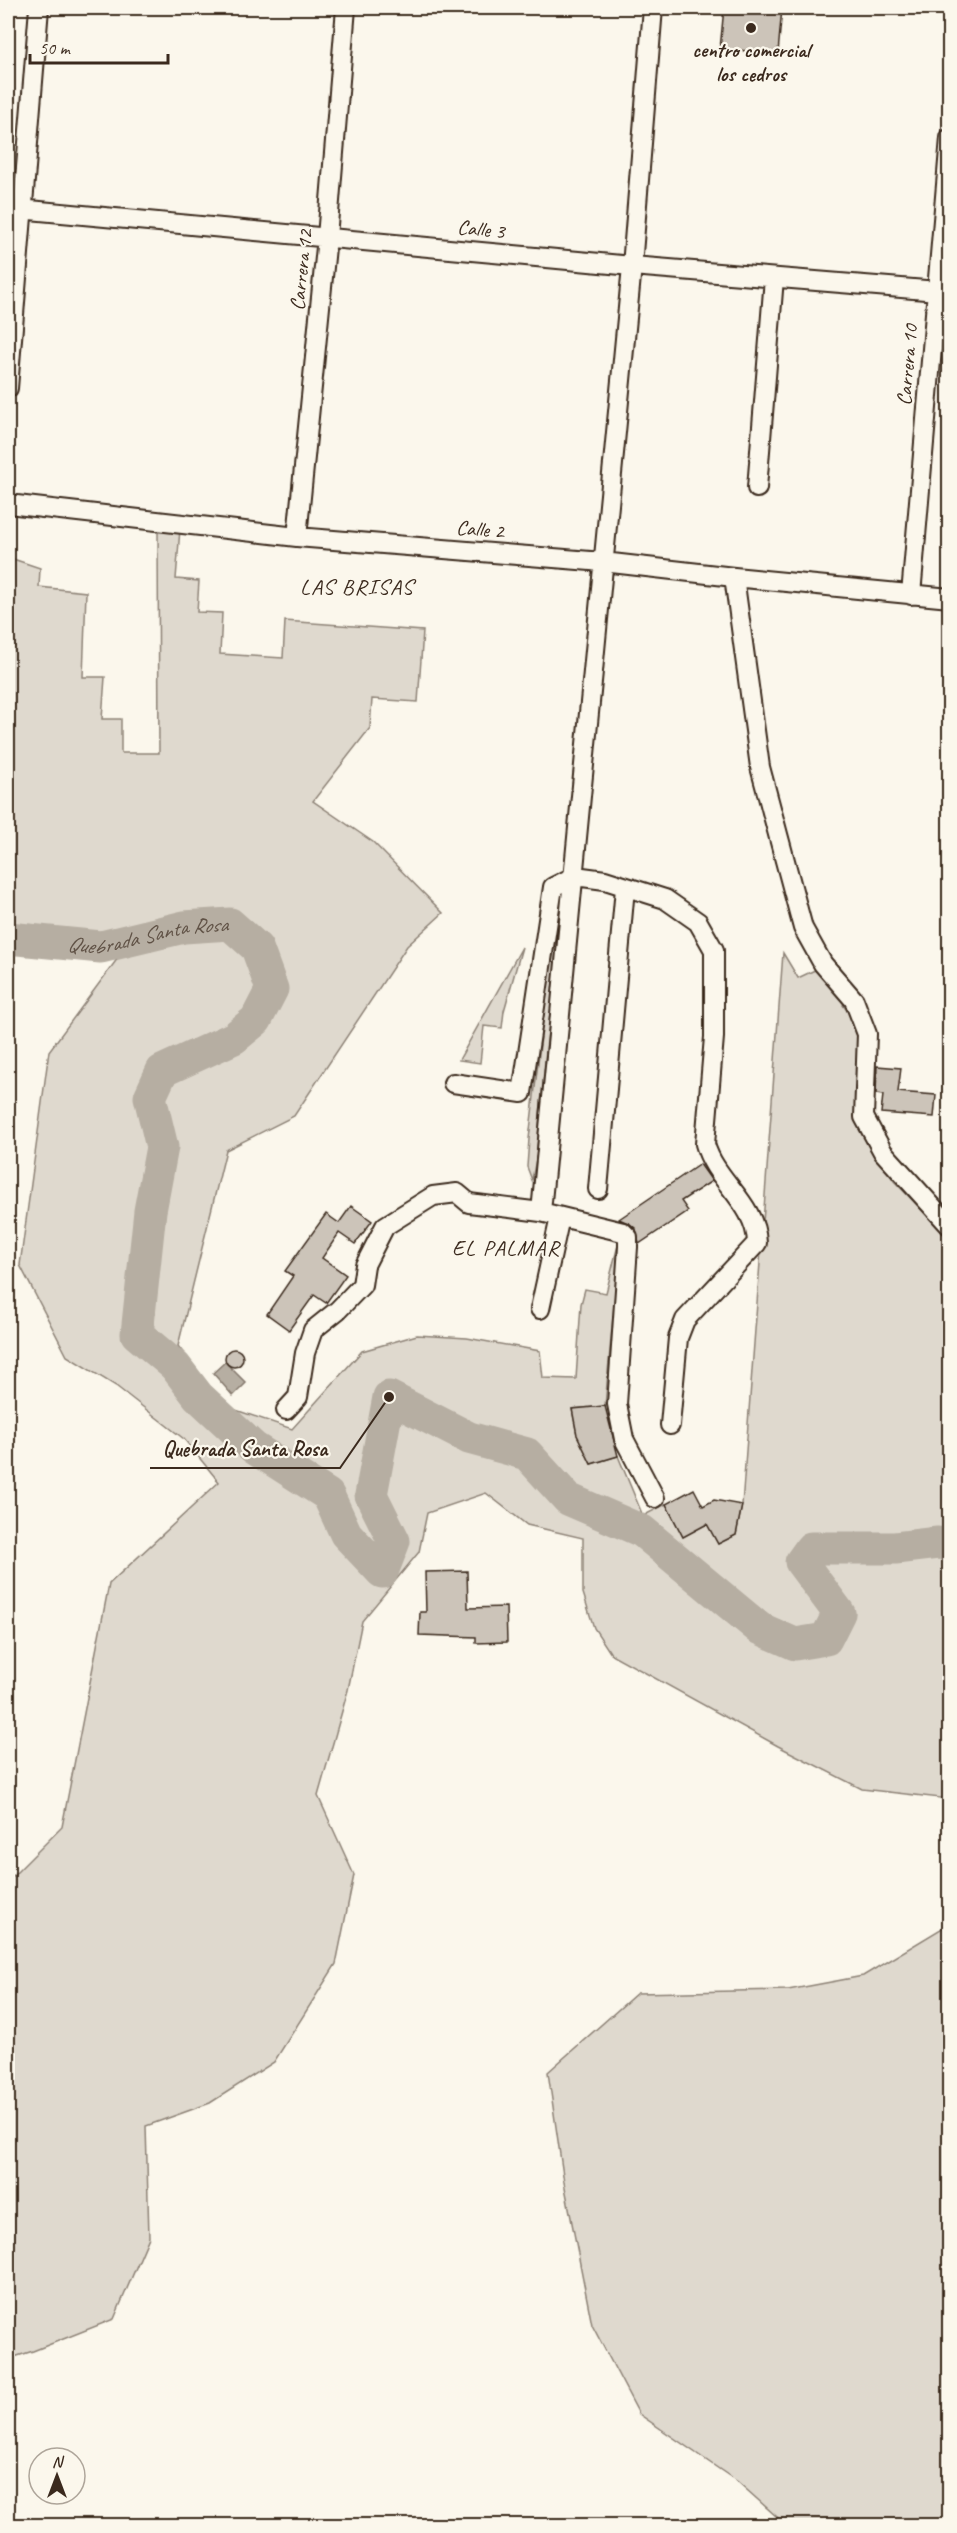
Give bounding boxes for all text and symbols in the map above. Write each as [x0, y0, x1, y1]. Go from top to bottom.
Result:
marker: centro comercial los cedros [744, 21, 758, 35]
scale bar [30, 27, 168, 65]
text: 50 m [39, 37, 72, 59]
place label: centro comercial los cedros [692, 37, 814, 87]
street label: Calle 3 [456, 214, 508, 245]
street label: Carrera 12 [284, 227, 318, 312]
street label: Carrera 10 [891, 322, 924, 407]
street label: Calle 2 [455, 514, 506, 544]
district label: LAS BRISAS [300, 573, 417, 601]
water label: Quebrada Santa Rosa [66, 910, 231, 961]
district label: EL PALMAR [452, 1234, 562, 1262]
callout: Quebrada Santa Rosa [150, 1428, 340, 1468]
text: Quebrada Santa Rosa [163, 1435, 329, 1463]
north arrow [27, 2446, 87, 2506]
text: N [52, 2452, 65, 2472]

